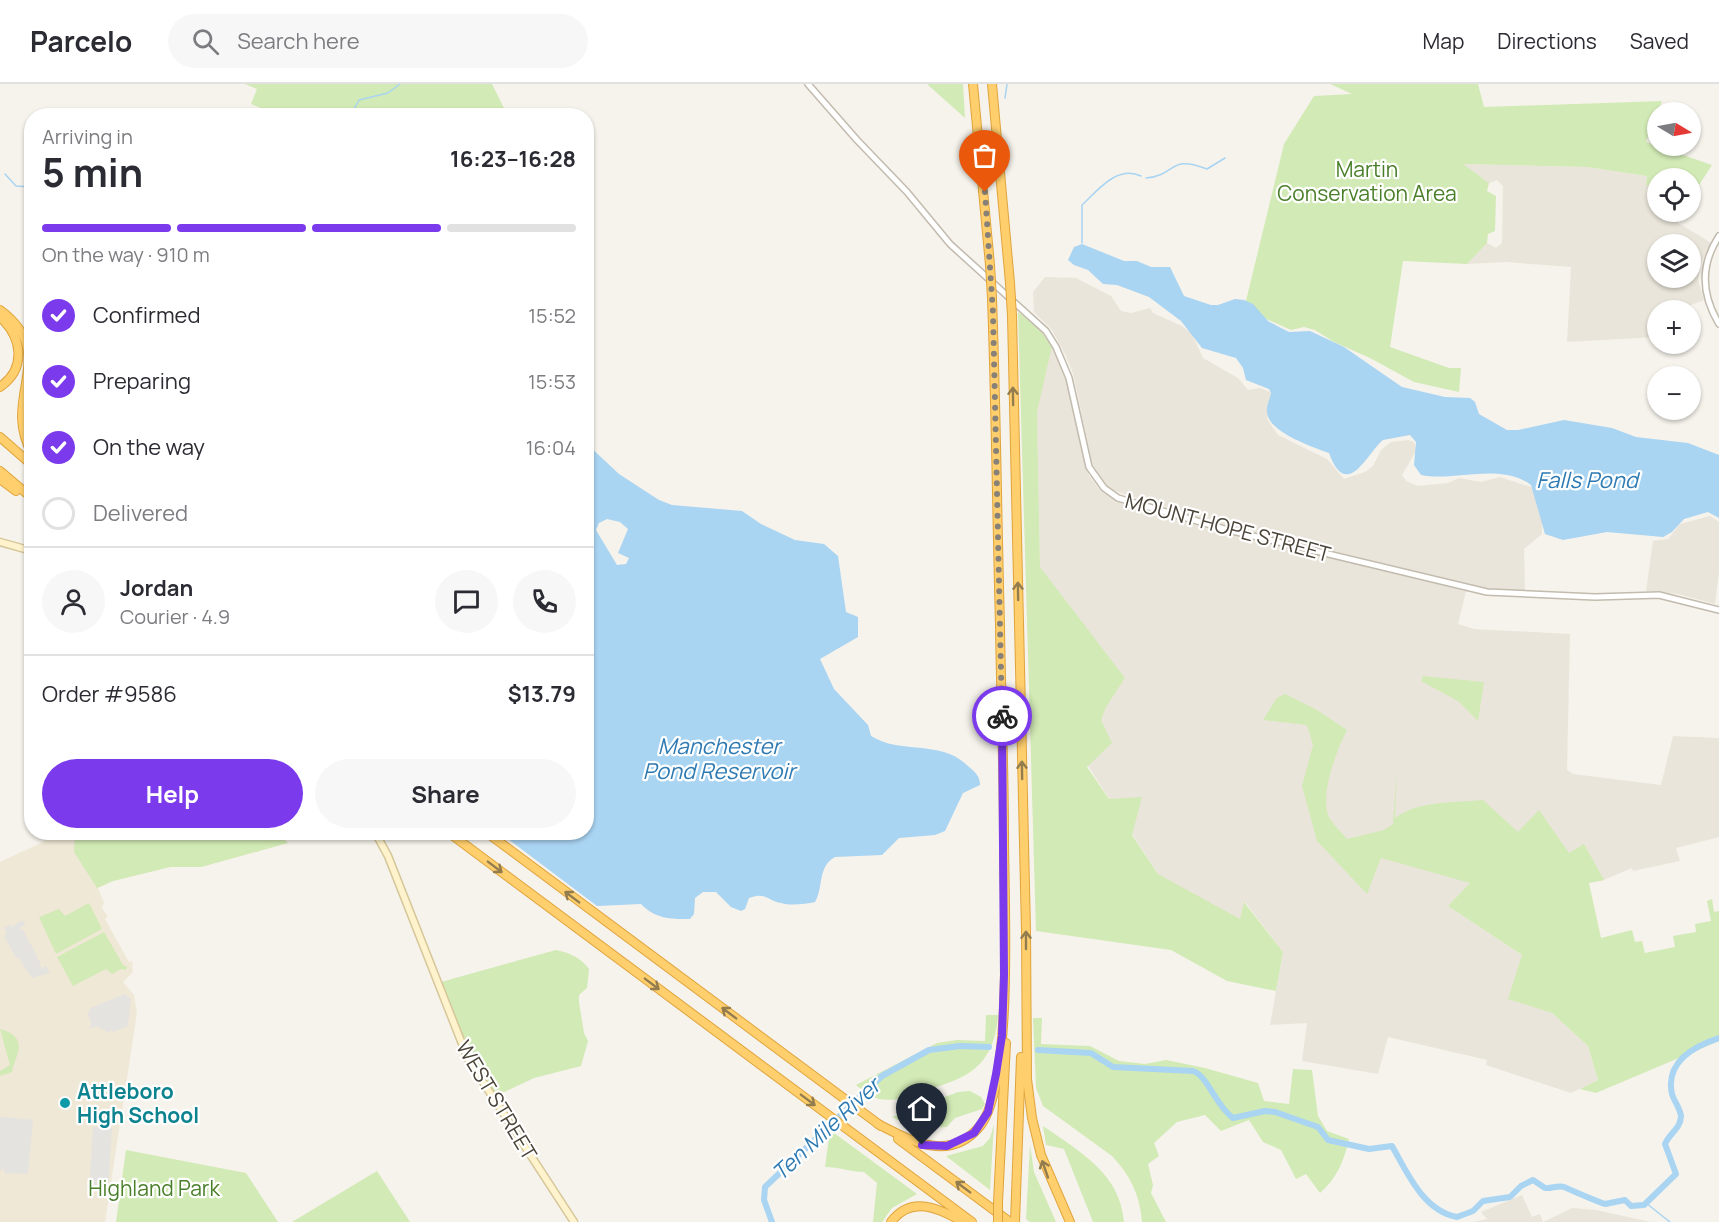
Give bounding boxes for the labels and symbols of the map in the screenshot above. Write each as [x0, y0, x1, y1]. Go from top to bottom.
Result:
north arrow [1647, 102, 1701, 156]
pin [959, 130, 1010, 192]
park label: Martin Conservation Area [1277, 155, 1457, 207]
one-way arrow [1008, 386, 1019, 406]
water label: Falls Pond [1536, 465, 1641, 495]
street label: MOUNT HOPE STREET [1122, 486, 1334, 568]
one-way arrow [1012, 581, 1024, 601]
courier [972, 686, 1032, 746]
water label: Manchester Pond Reservoir [643, 731, 798, 786]
one-way arrow [1016, 761, 1028, 781]
one-way arrow [487, 861, 503, 874]
one-way arrow [565, 890, 581, 903]
one-way arrow [1020, 930, 1032, 950]
one-way arrow [644, 977, 660, 990]
one-way arrow [721, 1007, 737, 1019]
street label: WEST STREET [450, 1035, 544, 1166]
water label: Ten Mile River [765, 1069, 889, 1187]
place label: Attleboro High School [77, 1077, 199, 1129]
pin [896, 1083, 947, 1145]
one-way arrow [800, 1094, 816, 1106]
marker: Attleboro High School [58, 1096, 72, 1110]
one-way arrow [1039, 1160, 1050, 1179]
park label: Highland Park [88, 1174, 220, 1202]
one-way arrow [955, 1181, 971, 1193]

